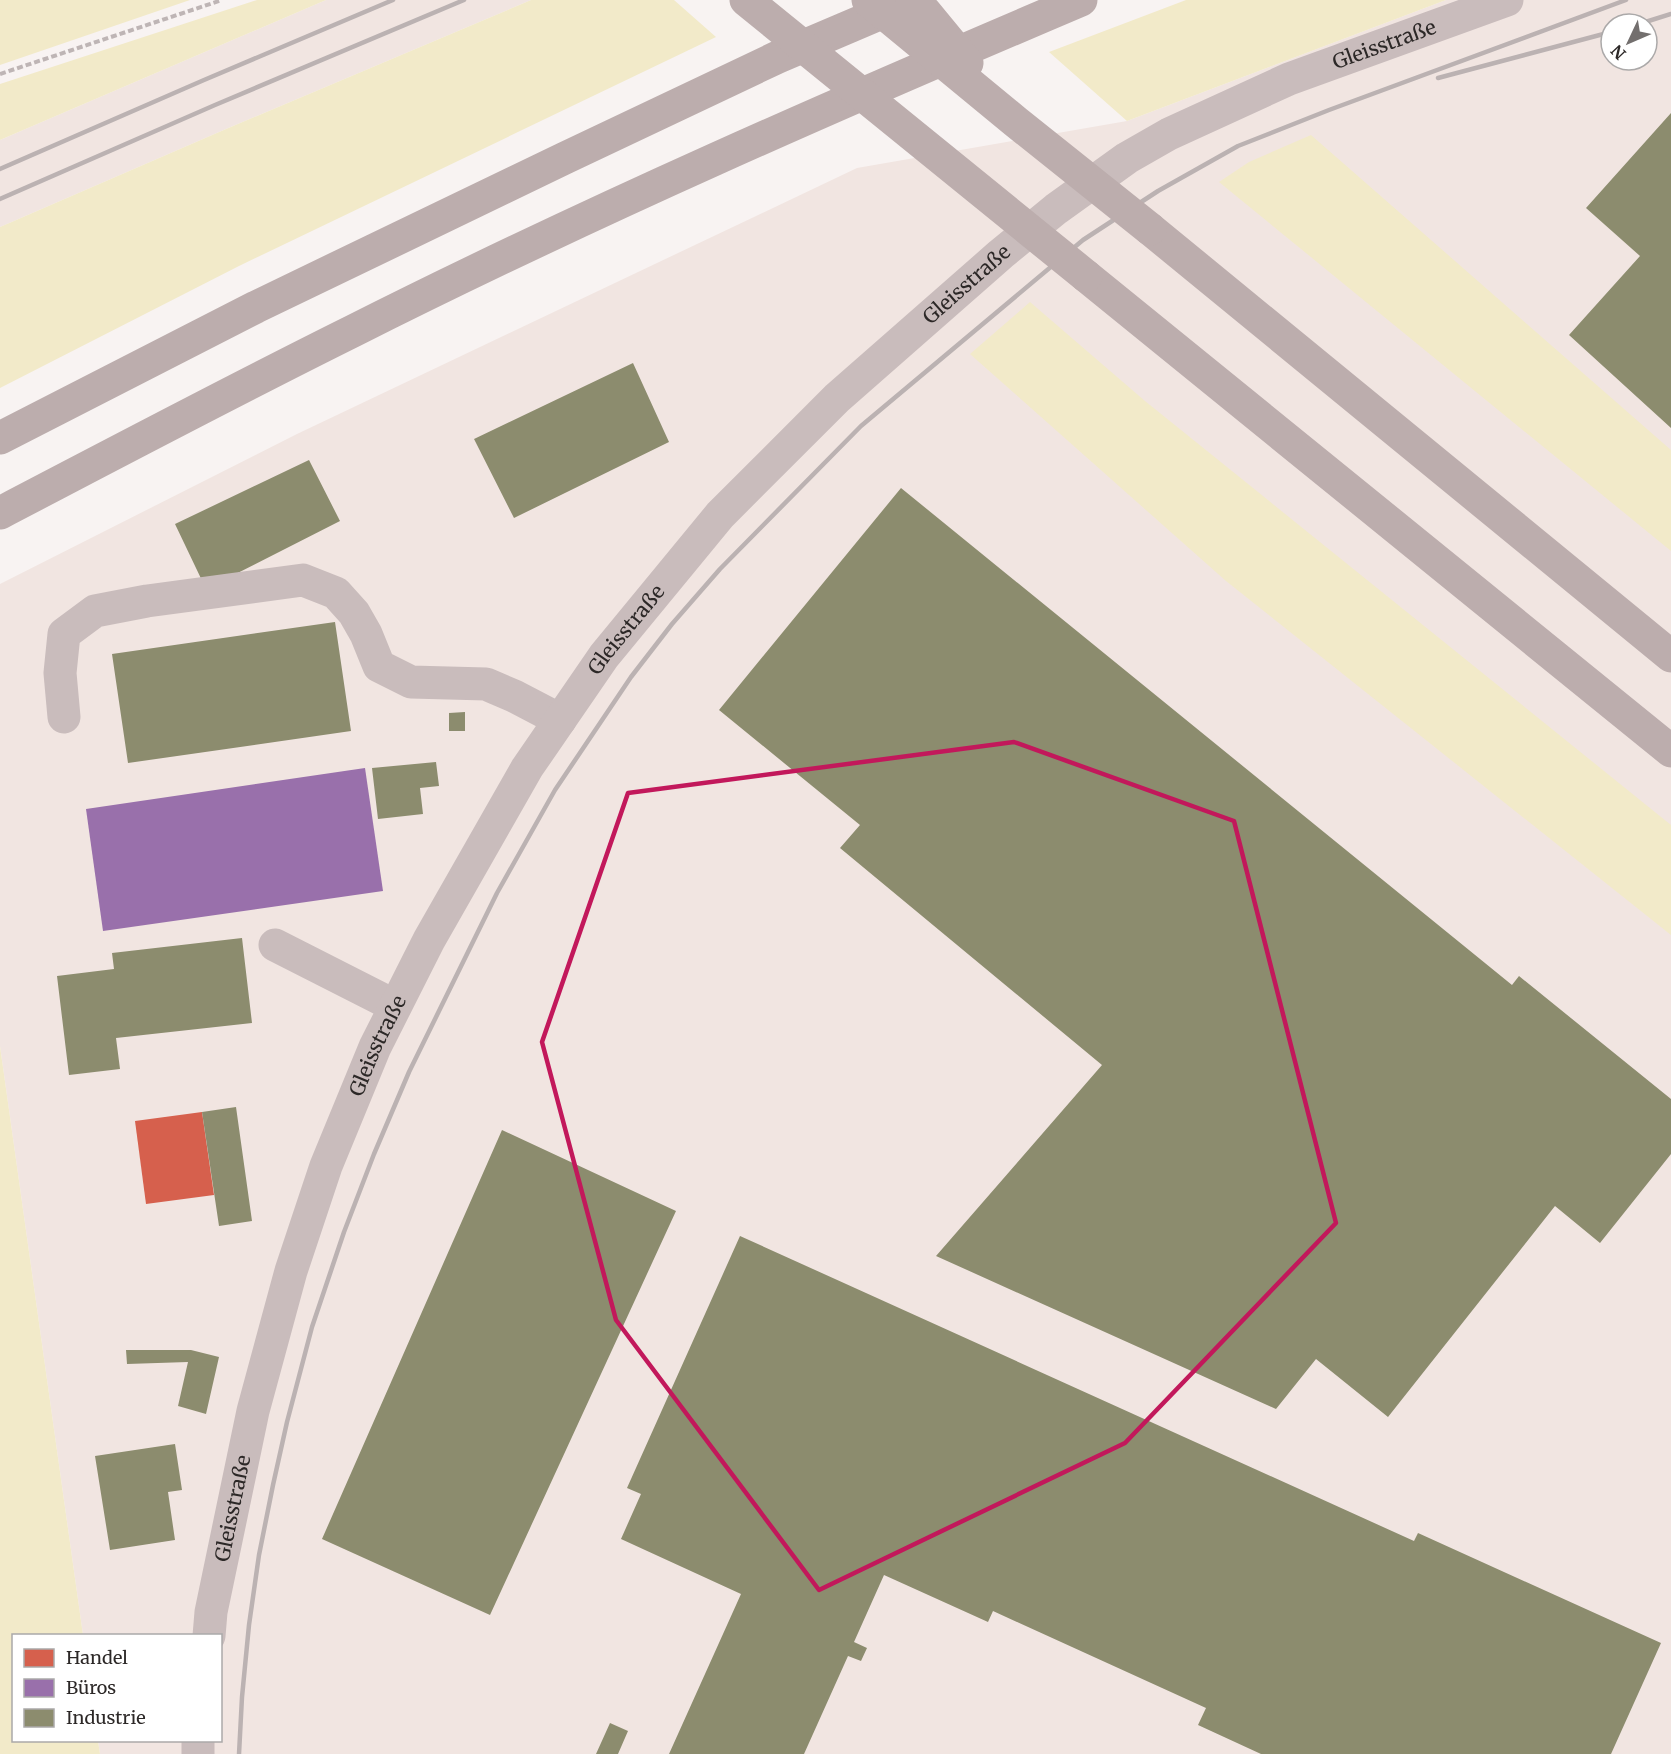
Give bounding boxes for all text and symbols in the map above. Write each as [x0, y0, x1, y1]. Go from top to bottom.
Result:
north arrow [1599, 12, 1659, 72]
street label: Gleisstraße [1329, 14, 1439, 74]
text: N [1606, 41, 1630, 64]
street label: Gleisstraße [917, 239, 1015, 329]
street label: Gleisstraße [582, 579, 670, 679]
street label: Gleisstraße [343, 991, 411, 1100]
street label: Gleisstraße [209, 1453, 255, 1564]
legend [12, 1634, 222, 1742]
text: Handel [66, 1646, 128, 1669]
text: Büros [66, 1676, 116, 1699]
text: Industrie [66, 1706, 146, 1729]

